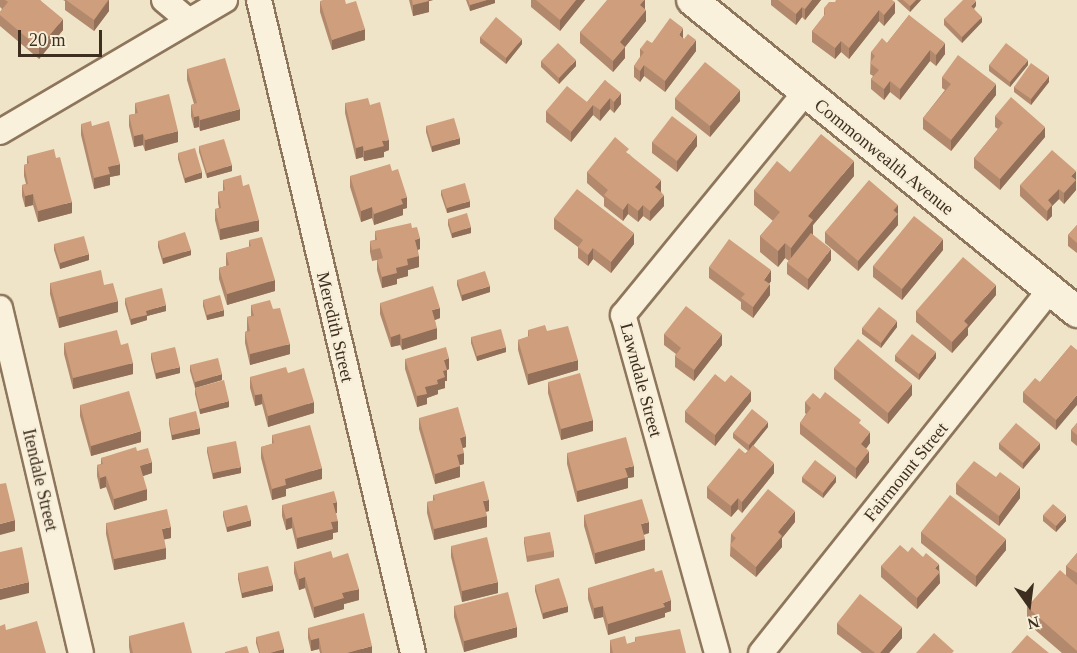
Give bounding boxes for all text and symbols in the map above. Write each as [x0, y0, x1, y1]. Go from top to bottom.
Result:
scale bar [21, 18, 105, 56]
text: 20 m [29, 30, 66, 50]
street label: Commonwealth Avenue [810, 94, 958, 220]
street label: Meredith Street [312, 270, 358, 384]
street label: Lawndale Street [615, 320, 667, 440]
street label: Fairmount Street [859, 418, 953, 526]
street label: Itendale Street [18, 427, 62, 533]
north arrow [999, 575, 1059, 635]
text: N [1026, 613, 1041, 633]

